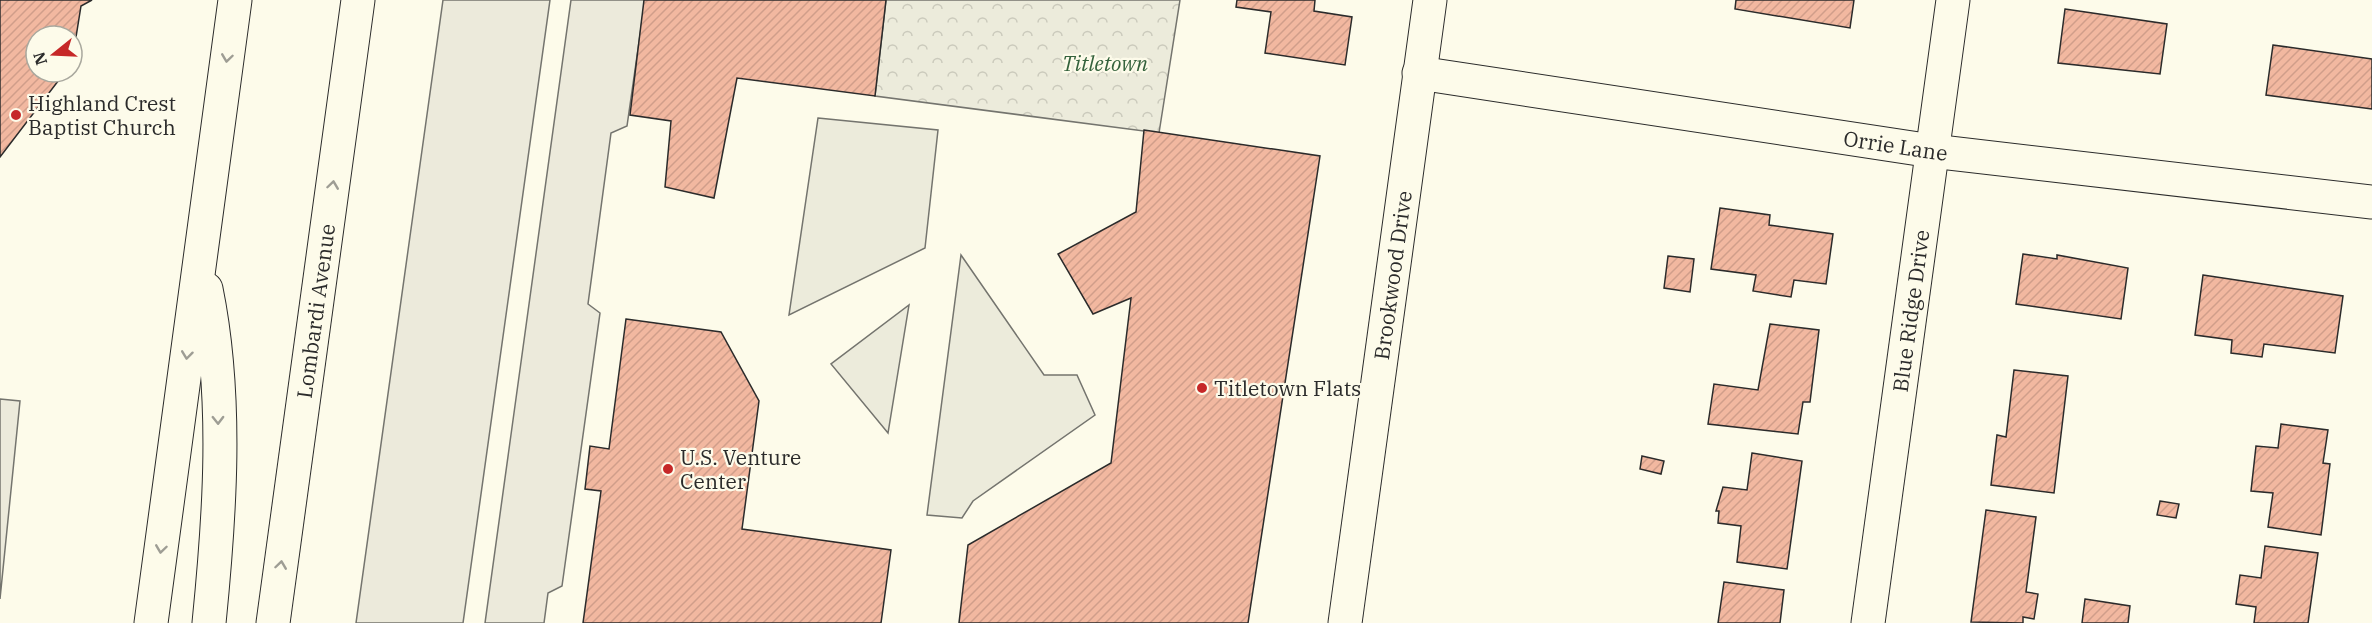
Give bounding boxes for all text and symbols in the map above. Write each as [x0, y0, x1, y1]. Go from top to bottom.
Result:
north arrow [24, 24, 84, 84]
park label: Titletown [1062, 49, 1148, 77]
text: N [28, 50, 51, 68]
one-way arrow [221, 53, 234, 63]
place label: Highland Crest Baptist Church [28, 89, 176, 141]
marker: Highland Crest Baptist Church [9, 108, 23, 122]
street label: Orrie Lane [1841, 124, 1949, 167]
one-way arrow [327, 180, 339, 189]
street label: Brookwood Drive [1367, 189, 1418, 362]
street label: Lombardi Avenue [290, 222, 341, 400]
street label: Blue Ridge Drive [1886, 228, 1936, 394]
one-way arrow [181, 351, 193, 360]
place label: Titletown Flats [1214, 374, 1361, 402]
marker: Titletown Flats [1195, 381, 1209, 395]
one-way arrow [212, 415, 224, 424]
place label: U.S. Venture Center [680, 443, 801, 495]
marker: U.S. Venture Center [661, 462, 675, 476]
one-way arrow [155, 544, 168, 553]
one-way arrow [275, 560, 287, 570]

